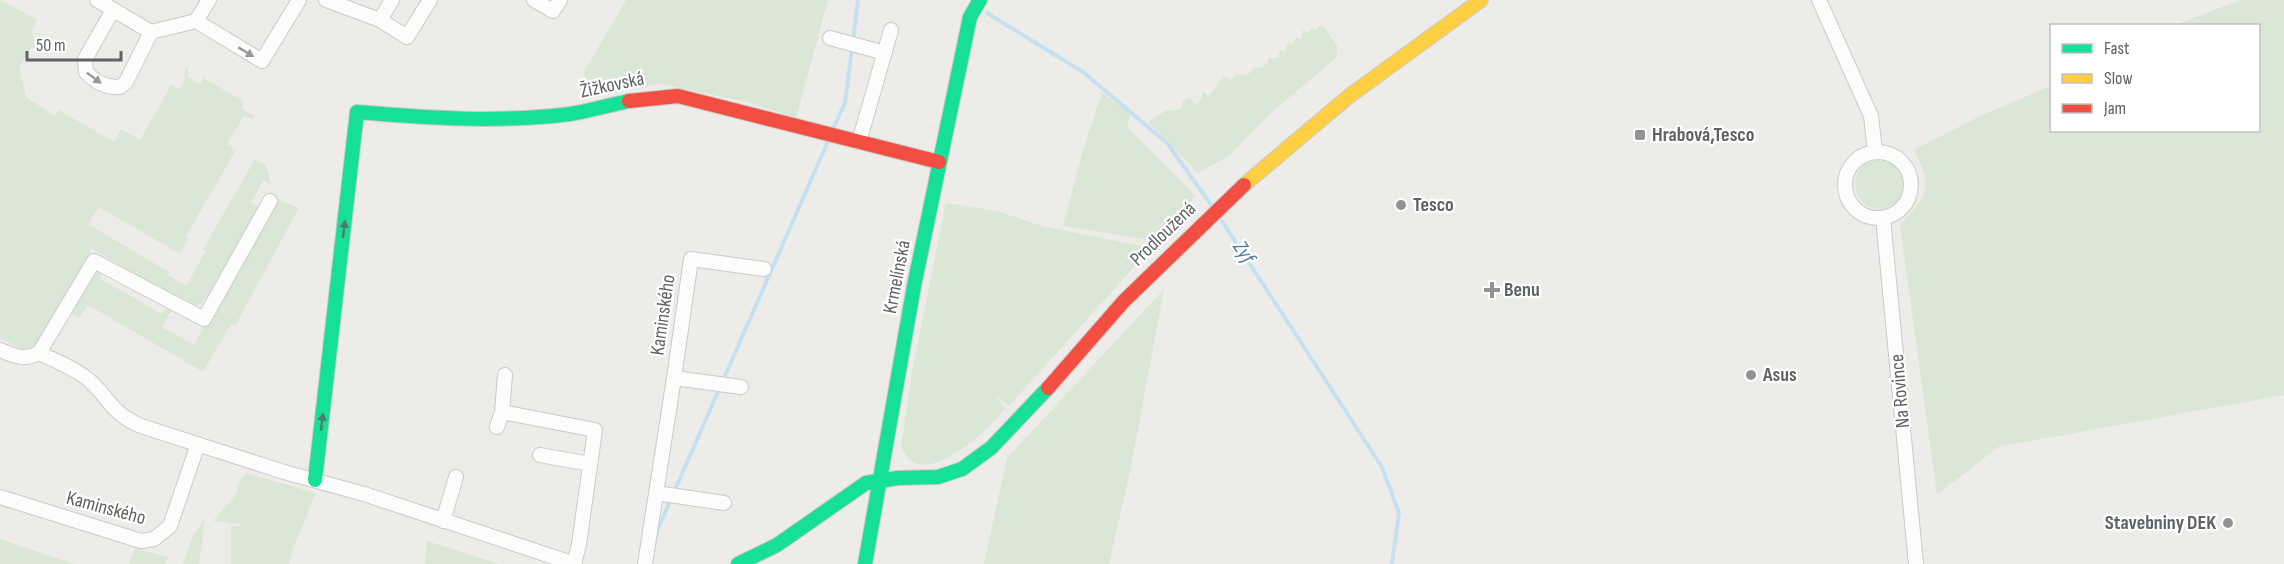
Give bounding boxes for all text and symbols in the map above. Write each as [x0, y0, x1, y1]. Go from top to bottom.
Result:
scale bar [27, 24, 122, 62]
legend [2050, 24, 2260, 132]
text: 50 m [36, 35, 66, 56]
text: Fast [2104, 38, 2130, 59]
one-way arrow [238, 46, 254, 57]
street label: Žižkovská [578, 67, 646, 103]
text: Slow [2104, 68, 2133, 89]
one-way arrow [86, 71, 101, 83]
text: Jam [2103, 98, 2126, 119]
place label: Hrabová,Tesco [1652, 123, 1754, 147]
marker: Hrabová,Tesco [1633, 128, 1647, 142]
place label: Tesco [1413, 193, 1454, 217]
street label: Prodloužená [1125, 197, 1201, 271]
marker: Tesco [1394, 198, 1408, 212]
one-way arrow [339, 219, 349, 238]
water label: Zyf [1227, 235, 1262, 270]
street label: Krmelínská [878, 238, 916, 316]
street label: Kaminského [645, 273, 681, 357]
place label: Benu [1504, 278, 1540, 302]
marker: Benu [1485, 283, 1499, 297]
street label: Na Rovince [1885, 353, 1915, 429]
place label: Asus [1762, 363, 1797, 387]
marker: Asus [1744, 368, 1758, 382]
one-way arrow [317, 413, 327, 432]
street label: Kaminského [64, 486, 148, 530]
place label: Stavebniny DEK [2105, 511, 2216, 535]
marker: Stavebniny DEK [2221, 516, 2235, 530]

